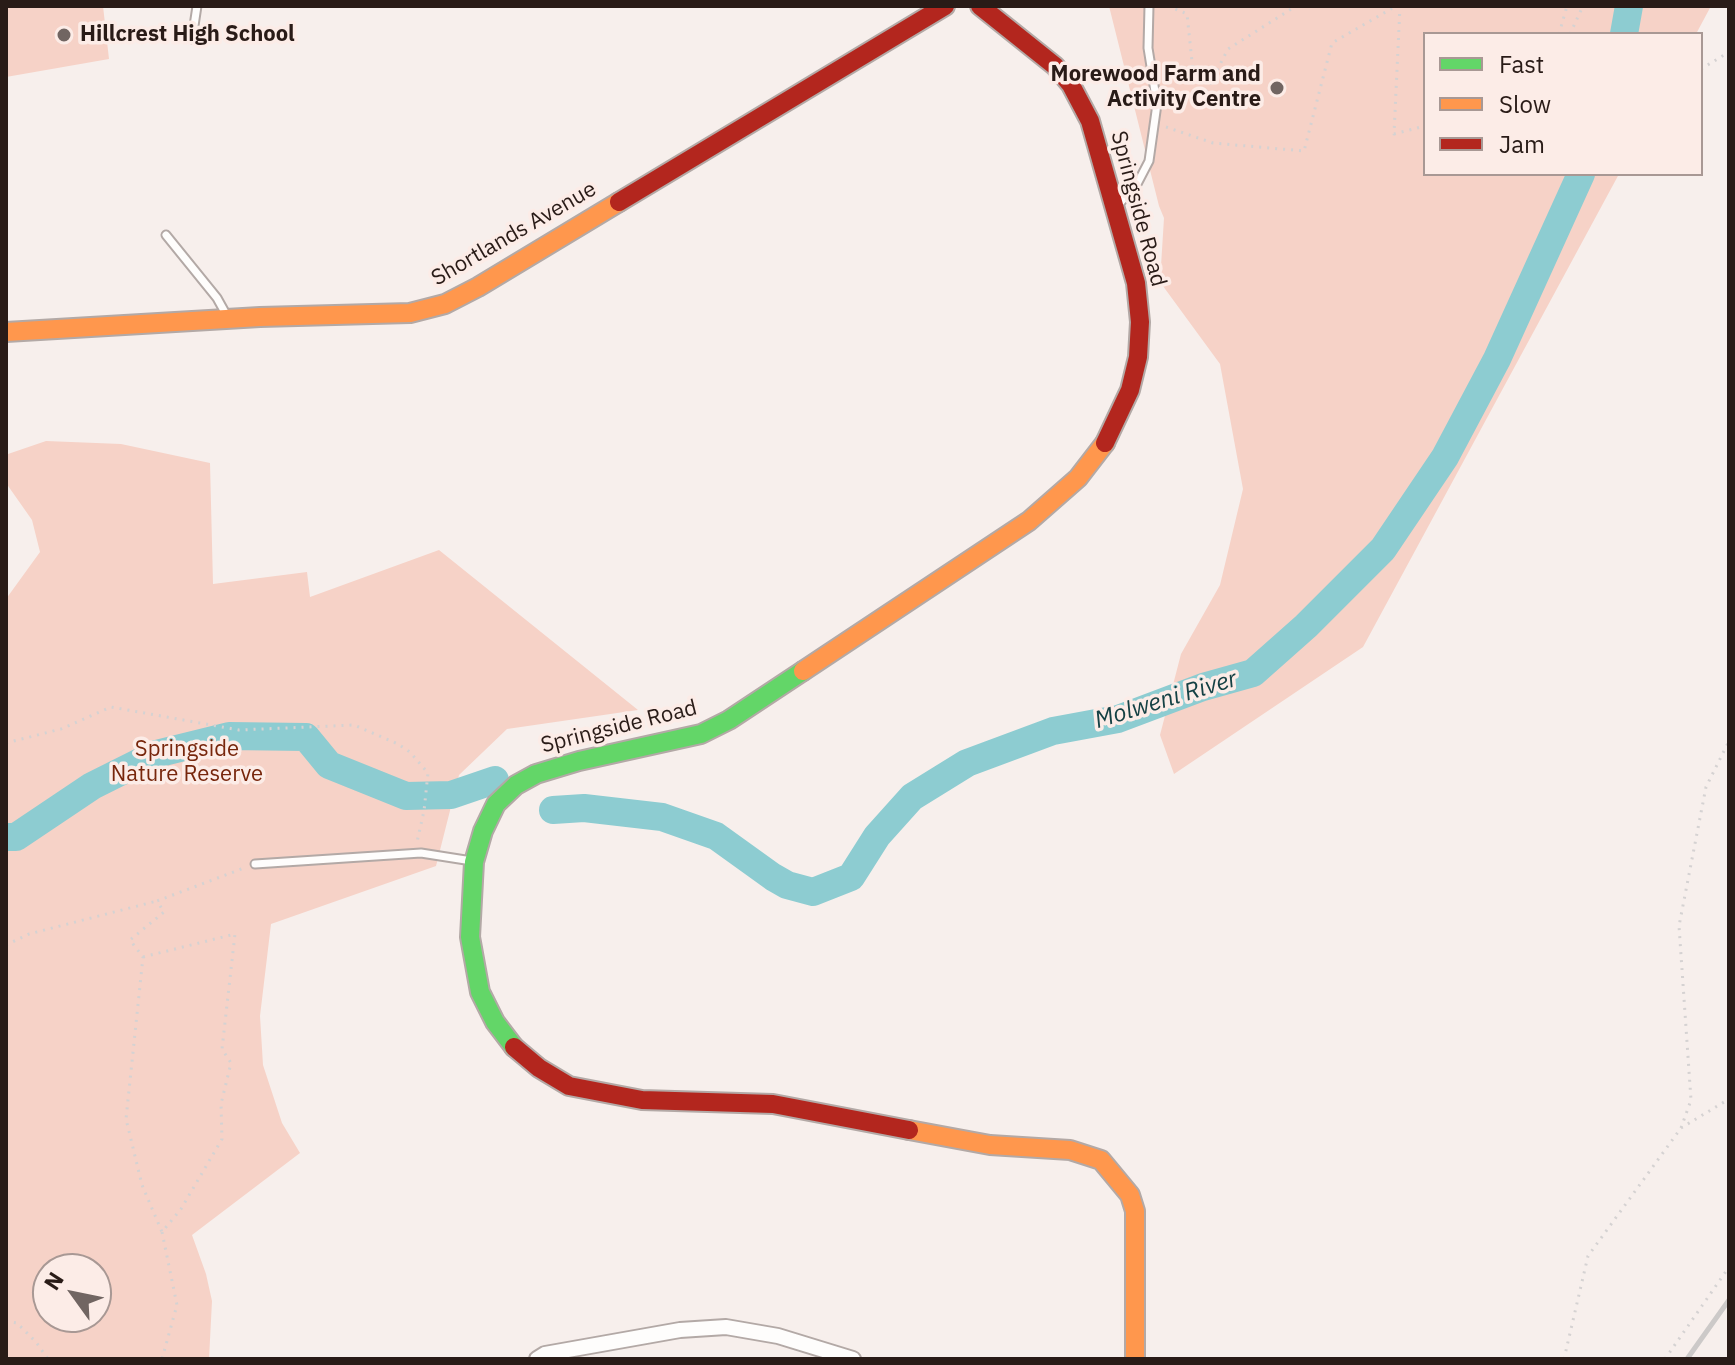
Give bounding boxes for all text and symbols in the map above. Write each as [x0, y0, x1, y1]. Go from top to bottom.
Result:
place label: Hillcrest High School [80, 22, 295, 48]
marker: Hillcrest High School [55, 26, 73, 44]
legend [1423, 32, 1703, 176]
text: Fast [1499, 48, 1544, 80]
place label: Morewood Farm and Activity Centre [1051, 62, 1261, 114]
marker: Morewood Farm and Activity Centre [1268, 79, 1286, 97]
text: Slow [1499, 88, 1551, 120]
street label: Springside Road [1105, 128, 1171, 290]
text: Jam [1499, 128, 1545, 160]
street label: Shortlands Avenue [427, 176, 601, 292]
water label: Molweni River [1091, 665, 1241, 735]
street label: Springside Road [538, 695, 700, 759]
park label: Springside Nature Reserve [111, 737, 263, 788]
north arrow [32, 1253, 112, 1333]
text: N [37, 1266, 70, 1295]

